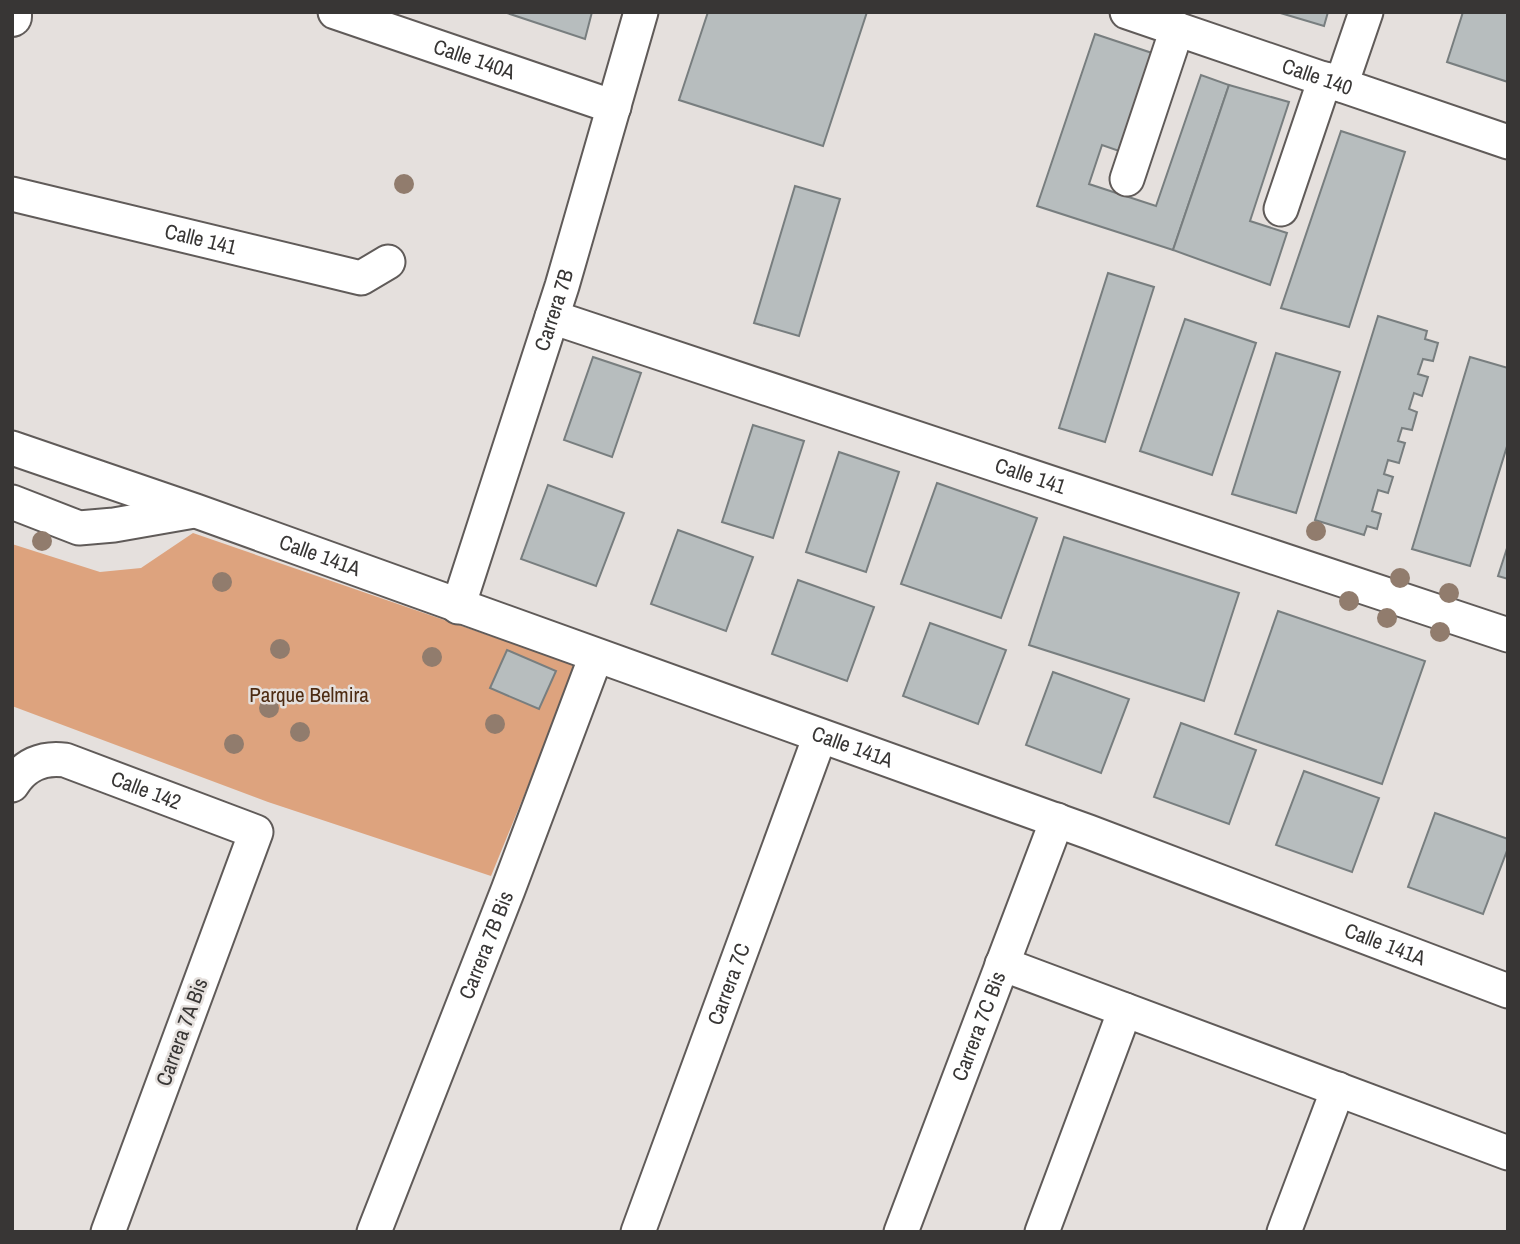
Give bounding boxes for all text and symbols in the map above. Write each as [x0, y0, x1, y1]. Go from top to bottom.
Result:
street label: Calle 140A [430, 32, 519, 86]
street label: Calle 140 [1278, 51, 1357, 102]
street label: Calle 141 [162, 216, 240, 262]
street label: Carrera 7B [527, 266, 580, 355]
street label: Calle 141 [991, 450, 1070, 501]
street label: Calle 141A [275, 527, 365, 583]
park label: Parque Belmira [249, 680, 369, 709]
street label: Calle 141A [808, 719, 898, 775]
street label: Calle 142 [107, 764, 185, 816]
street label: Carrera 7B Bis [452, 887, 520, 1003]
street label: Calle 141A [1341, 915, 1430, 973]
street label: Carrera 7C [700, 939, 757, 1029]
street label: Carrera 7C Bis [945, 967, 1012, 1085]
street label: Carrera 7A Bis [149, 974, 214, 1090]

